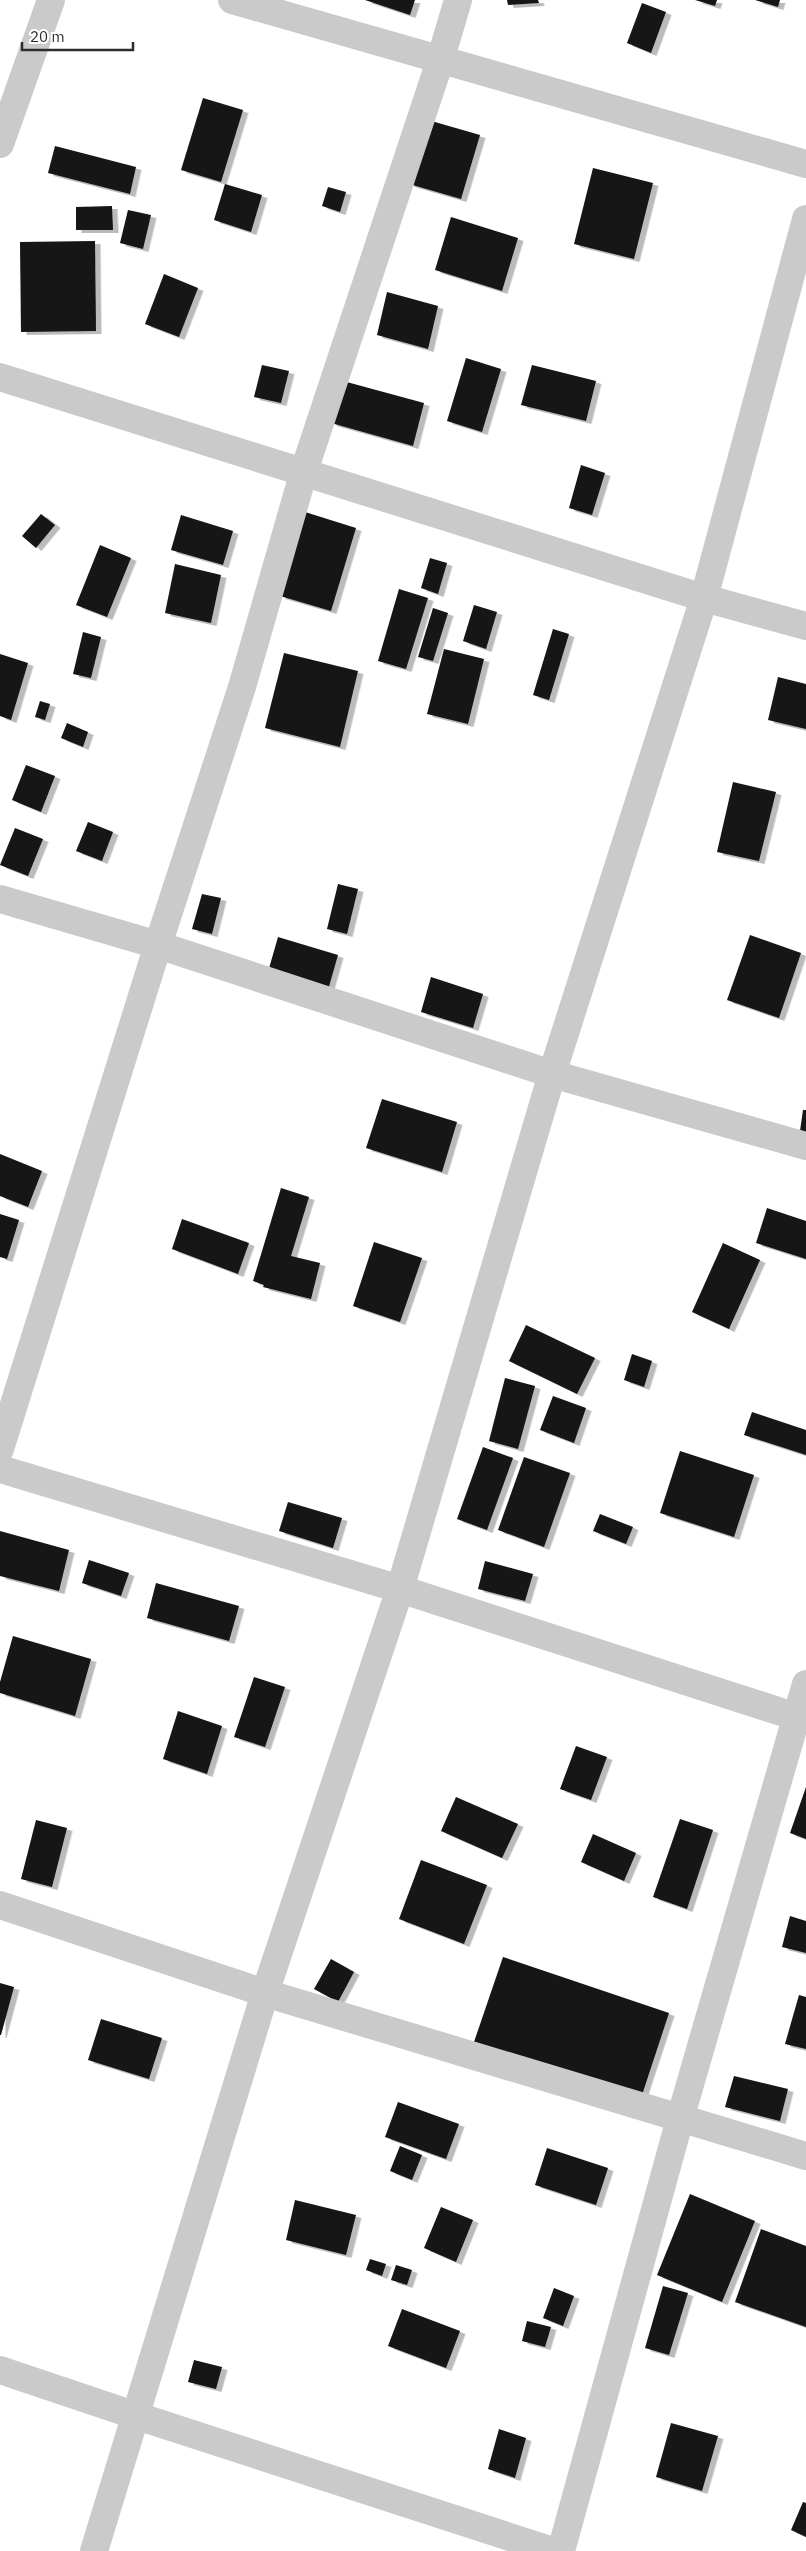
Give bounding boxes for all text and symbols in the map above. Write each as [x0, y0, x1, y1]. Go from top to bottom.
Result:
scale bar [22, 20, 134, 52]
text: 20 m [30, 27, 65, 46]

